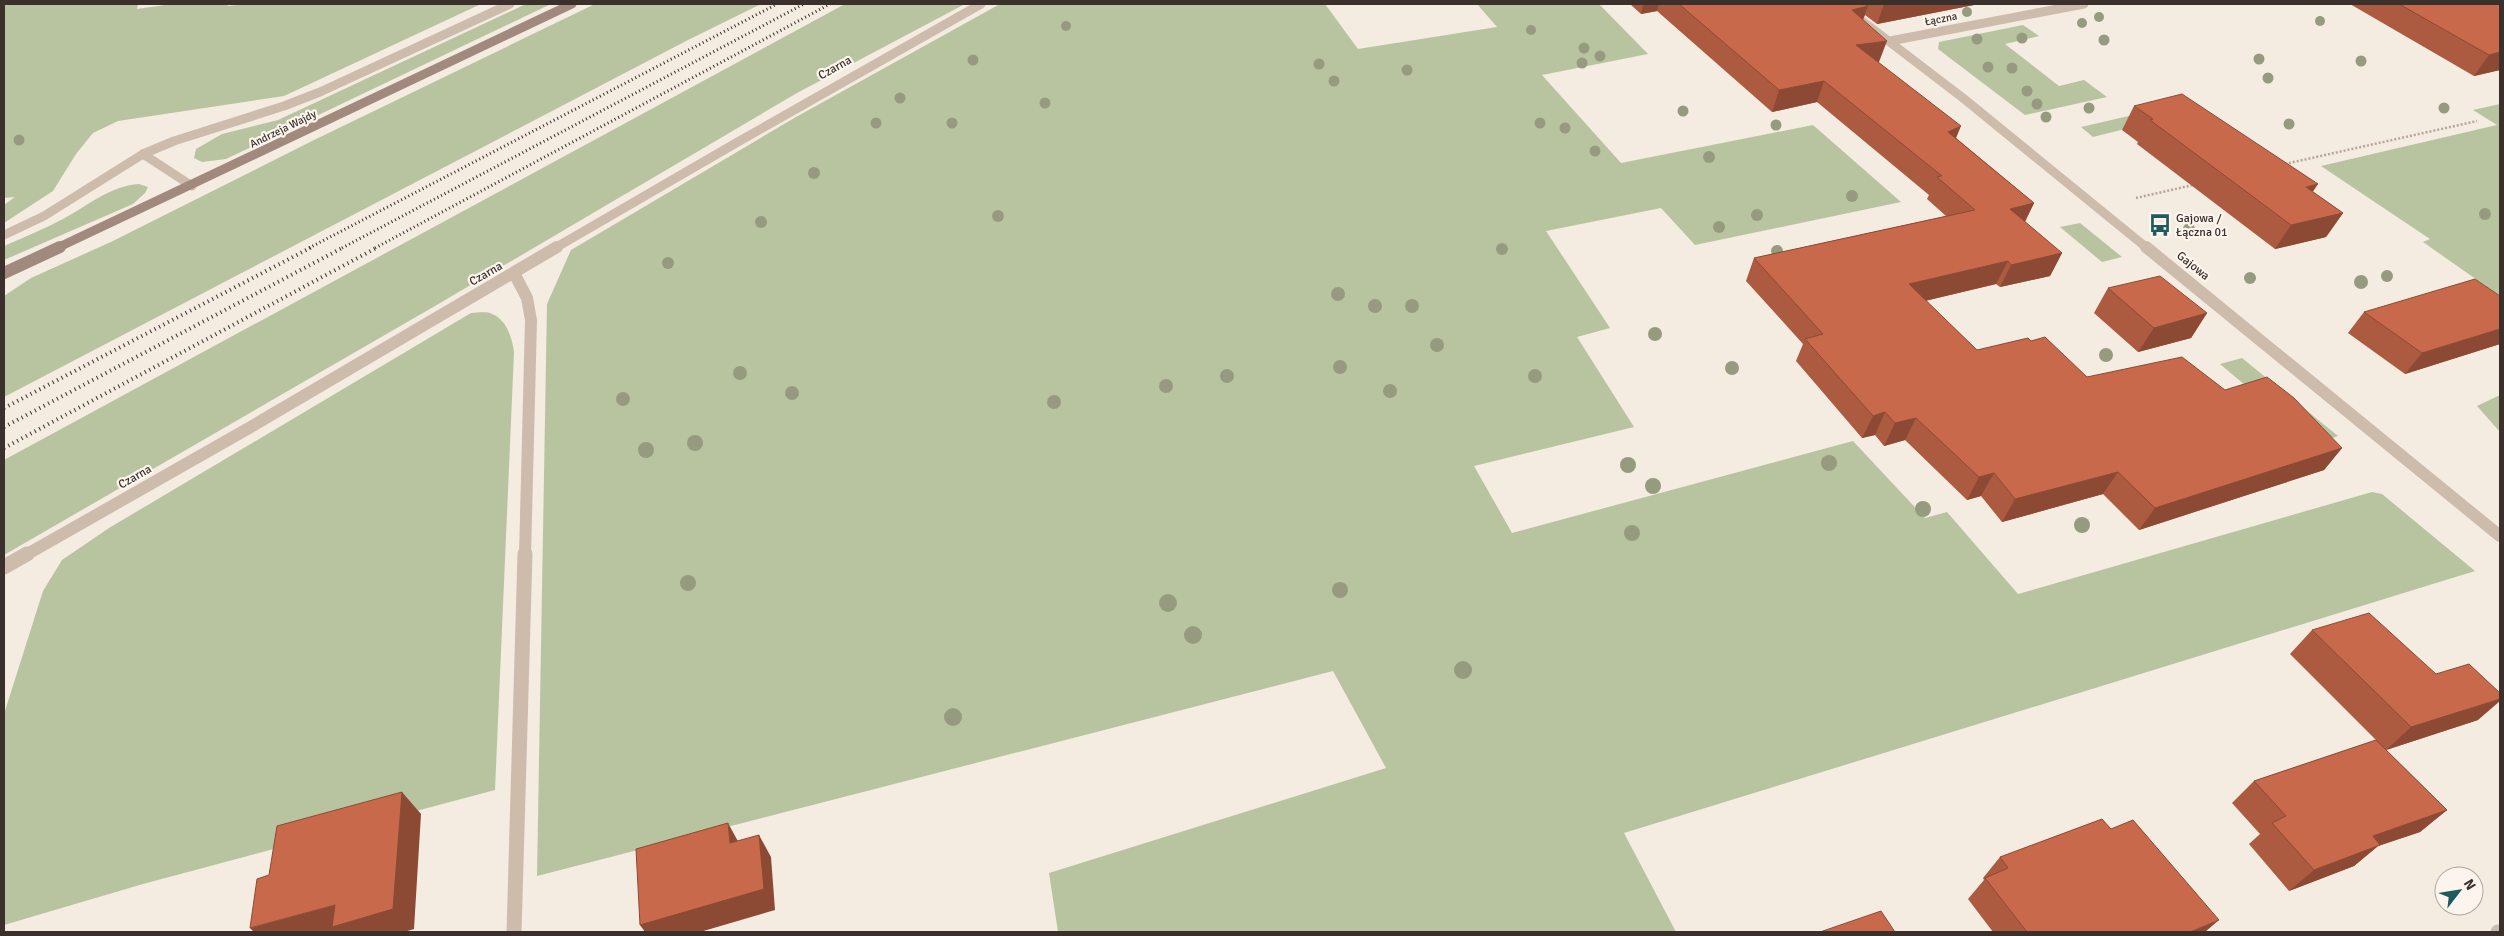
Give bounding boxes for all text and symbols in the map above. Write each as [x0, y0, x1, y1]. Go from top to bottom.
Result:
street label: Łączna [1924, 9, 1959, 29]
street label: Czarna [816, 53, 854, 83]
street label: Andrzeja Wajdy [248, 107, 319, 151]
place label: Gajowa / Łączna 01 [2176, 211, 2228, 240]
bus stop icon: Gajowa / Łączna 01 [2147, 212, 2173, 238]
street label: Gajowa [2174, 248, 2212, 284]
street label: Czarna [467, 259, 505, 289]
street label: Czarna [116, 462, 154, 492]
north arrow [2434, 866, 2484, 916]
text: N [2460, 876, 2480, 893]

